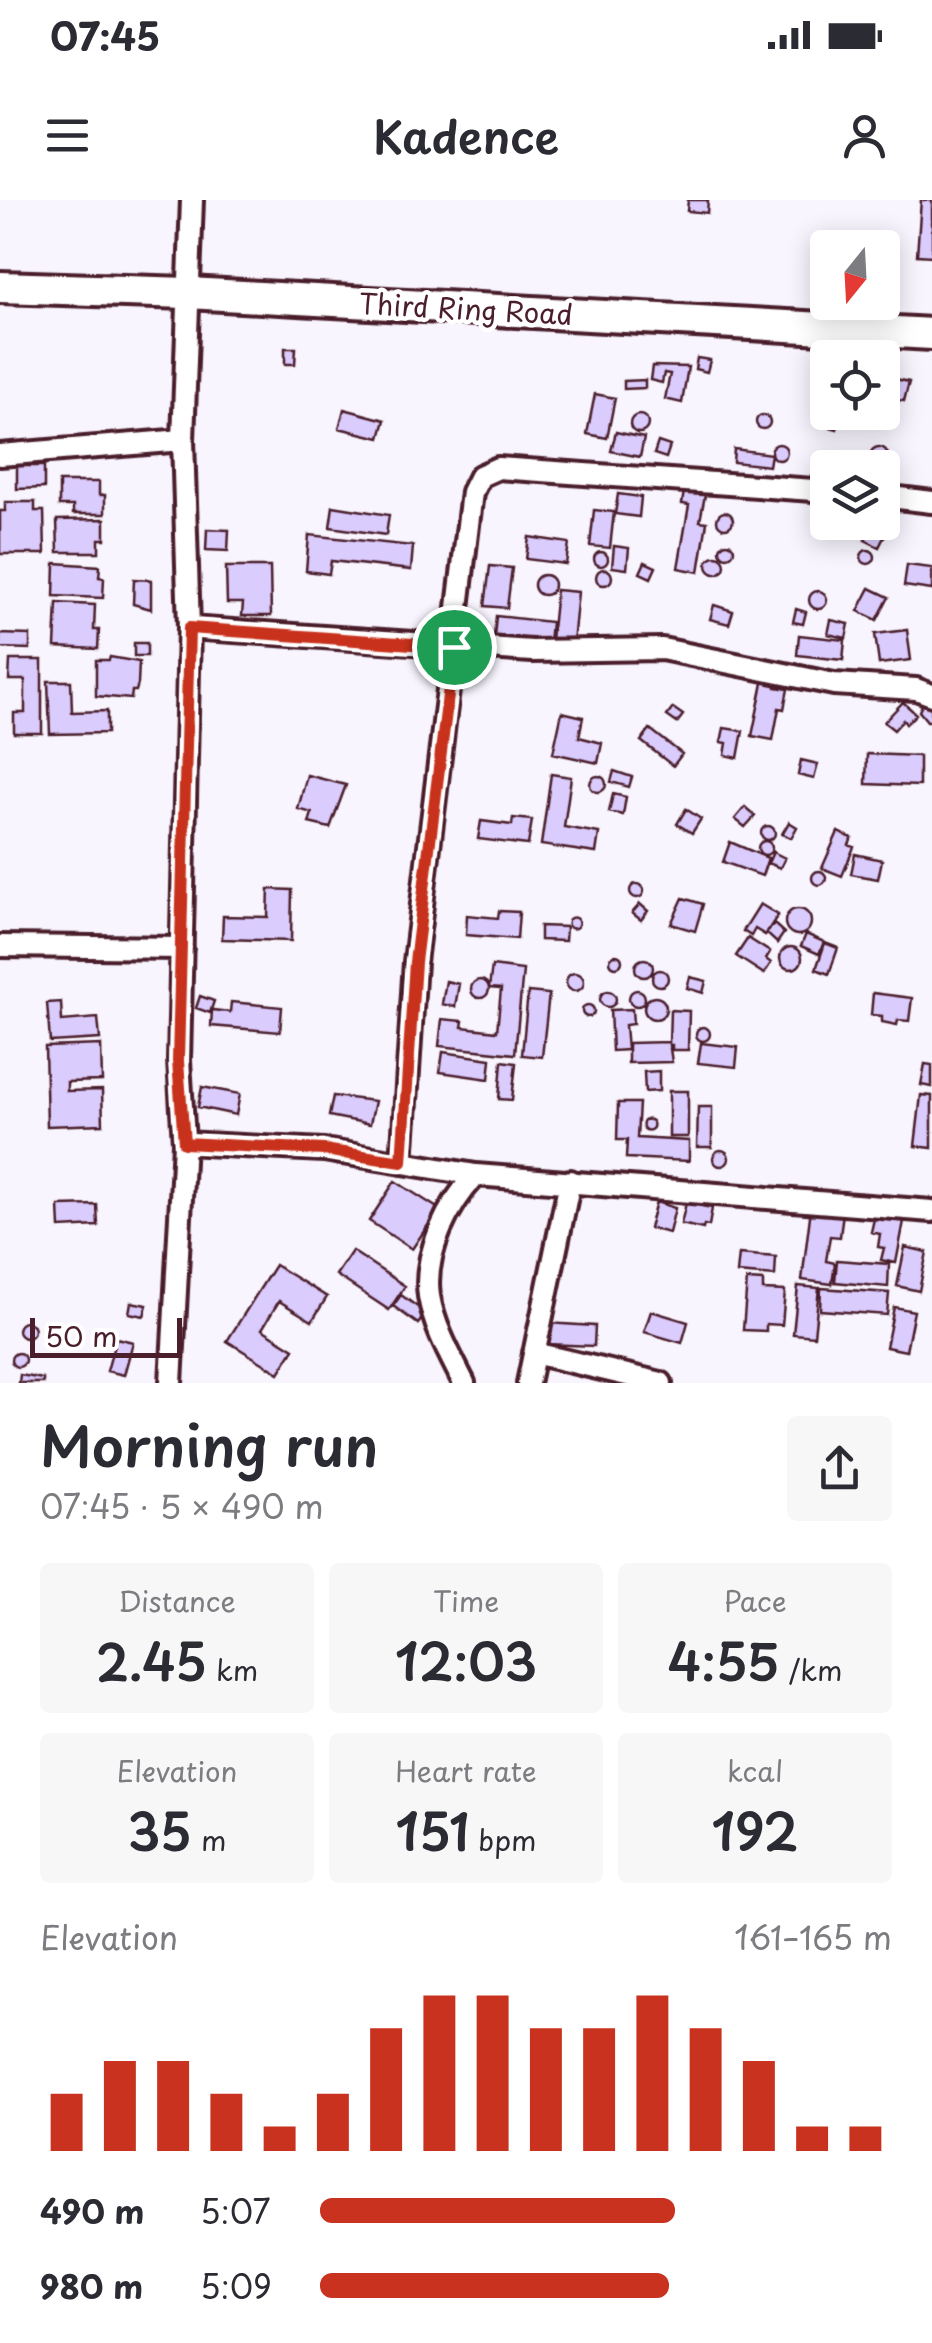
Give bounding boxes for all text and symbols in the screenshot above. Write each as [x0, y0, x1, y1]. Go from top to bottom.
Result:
text: 07:45 [50, 7, 160, 64]
text: Kadence [373, 101, 559, 169]
icon: menu [40, 108, 95, 163]
icon: person [837, 108, 892, 163]
north arrow [810, 230, 900, 320]
map controls [810, 230, 900, 540]
street label: Third Ring Road [358, 281, 574, 335]
button: locate [810, 340, 900, 430]
button: layers [810, 450, 900, 540]
pin [412, 605, 497, 690]
icon: arrive [427, 620, 482, 675]
scale bar [30, 1313, 182, 1358]
text: 50 m [45, 1314, 118, 1357]
text: Morning run [40, 1403, 378, 1486]
button: share [787, 1416, 892, 1521]
text: 07:45 · 5 × 490 m [40, 1482, 324, 1530]
text: Distance [118, 1579, 236, 1622]
text: Time [433, 1579, 499, 1622]
text: Pace [723, 1579, 787, 1622]
text: 2.45 [96, 1622, 207, 1698]
text: 12:03 [395, 1622, 537, 1698]
text: 4:55 [668, 1622, 780, 1698]
text: km [207, 1648, 258, 1691]
text: /km [780, 1648, 842, 1691]
text: Elevation [117, 1749, 237, 1792]
text: Heart rate [395, 1749, 537, 1792]
text: kcal [727, 1749, 783, 1792]
text: 35 [128, 1792, 192, 1868]
text: 151 [395, 1792, 469, 1868]
text: 192 [711, 1792, 799, 1868]
text: m [192, 1818, 226, 1861]
text: bpm [469, 1818, 537, 1861]
text: Elevation [40, 1913, 178, 1961]
text: 161–165 m [734, 1913, 892, 1961]
text: 490 m [40, 2187, 144, 2235]
text: 5:07 [200, 2187, 270, 2235]
text: 980 m [40, 2262, 143, 2310]
text: 5:09 [200, 2262, 272, 2310]

